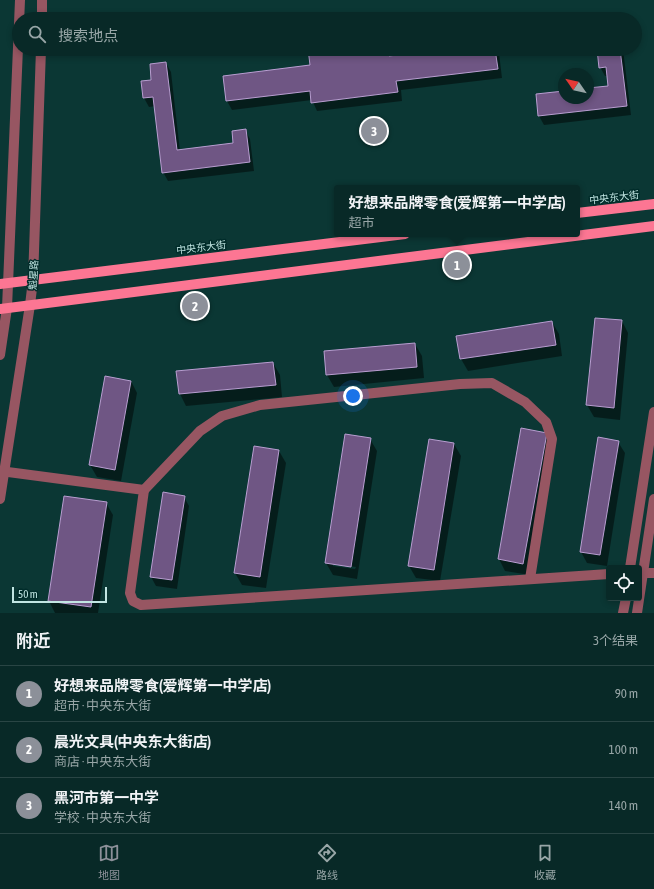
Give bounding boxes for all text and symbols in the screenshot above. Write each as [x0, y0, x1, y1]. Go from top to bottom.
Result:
search box [12, 12, 642, 56]
icon: search [26, 23, 48, 45]
text: 搜索地点 [58, 27, 118, 44]
north arrow [558, 68, 594, 104]
pin: 3 [361, 116, 387, 146]
popup [334, 185, 580, 237]
street label: 中央东大街 [589, 189, 640, 206]
text: 好想来品牌零食(爱辉第一中学店) [348, 194, 566, 211]
text: 超市 [348, 215, 374, 230]
street label: 中央东大街 [176, 239, 227, 256]
pin: 1 [444, 250, 470, 280]
street label: 魁星路 [27, 260, 40, 290]
pin: 2 [182, 291, 208, 321]
your location [343, 386, 363, 406]
map controls [606, 565, 642, 601]
button: locate [606, 565, 642, 601]
scale bar [12, 585, 107, 604]
text: 50 m [18, 588, 38, 600]
text: 附近 [16, 631, 50, 651]
text: 3个结果 [593, 633, 638, 648]
text: 好想来品牌零食(爱辉第一中学店) [54, 677, 271, 694]
text: 1 [26, 686, 32, 701]
text: 90 m [615, 686, 638, 701]
text: 超市 · 中央东大街 [54, 698, 151, 713]
text: 晨光文具(中央东大街店) [54, 733, 211, 750]
text: 2 [26, 742, 32, 757]
text: 100 m [609, 742, 638, 757]
text: 商店 · 中央东大街 [54, 754, 151, 769]
text: 黑河市第一中学 [54, 789, 159, 806]
text: 3 [26, 798, 32, 813]
text: 140 m [609, 798, 638, 813]
text: 学校 · 中央东大街 [54, 810, 151, 825]
tab: 地图 [98, 842, 120, 882]
tab: 路线 [316, 842, 338, 882]
tab: 收藏 [534, 842, 556, 882]

